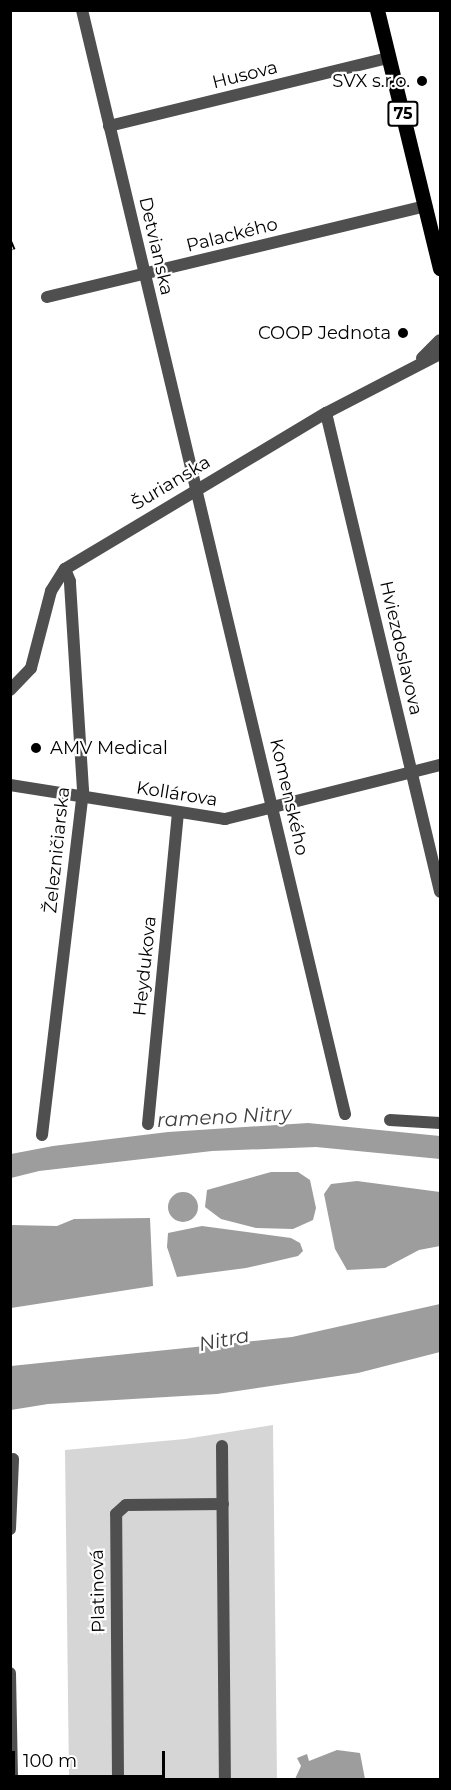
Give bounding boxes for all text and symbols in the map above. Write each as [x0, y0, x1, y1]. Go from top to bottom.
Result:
street label: Husova [210, 56, 280, 94]
place label: SVX s.r.o. [332, 70, 410, 92]
marker: SVX s.r.o. [415, 74, 429, 88]
road number: 75 [386, 101, 420, 127]
street label: Detvianska [134, 195, 178, 297]
street label: Palackého [184, 213, 280, 257]
place label: COOP Jednota [258, 322, 391, 344]
marker: COOP Jednota [396, 326, 410, 340]
street label: Šurianska [128, 451, 214, 515]
street label: Hviezdoslavova [375, 579, 427, 717]
street label: Komenského [265, 736, 313, 858]
place label: AMV Medical [50, 737, 168, 759]
marker: AMV Medical [27, 739, 45, 757]
street label: Kollárova [135, 777, 219, 811]
street label: Železničiarska [40, 786, 74, 914]
street label: Heydukova [129, 915, 161, 1017]
water label: rameno Nitry [156, 1101, 292, 1133]
water label: Nitra [197, 1323, 251, 1357]
street label: Platinová [86, 1549, 110, 1633]
scale bar [15, 1739, 168, 1777]
text: 100 m [23, 1750, 77, 1772]

